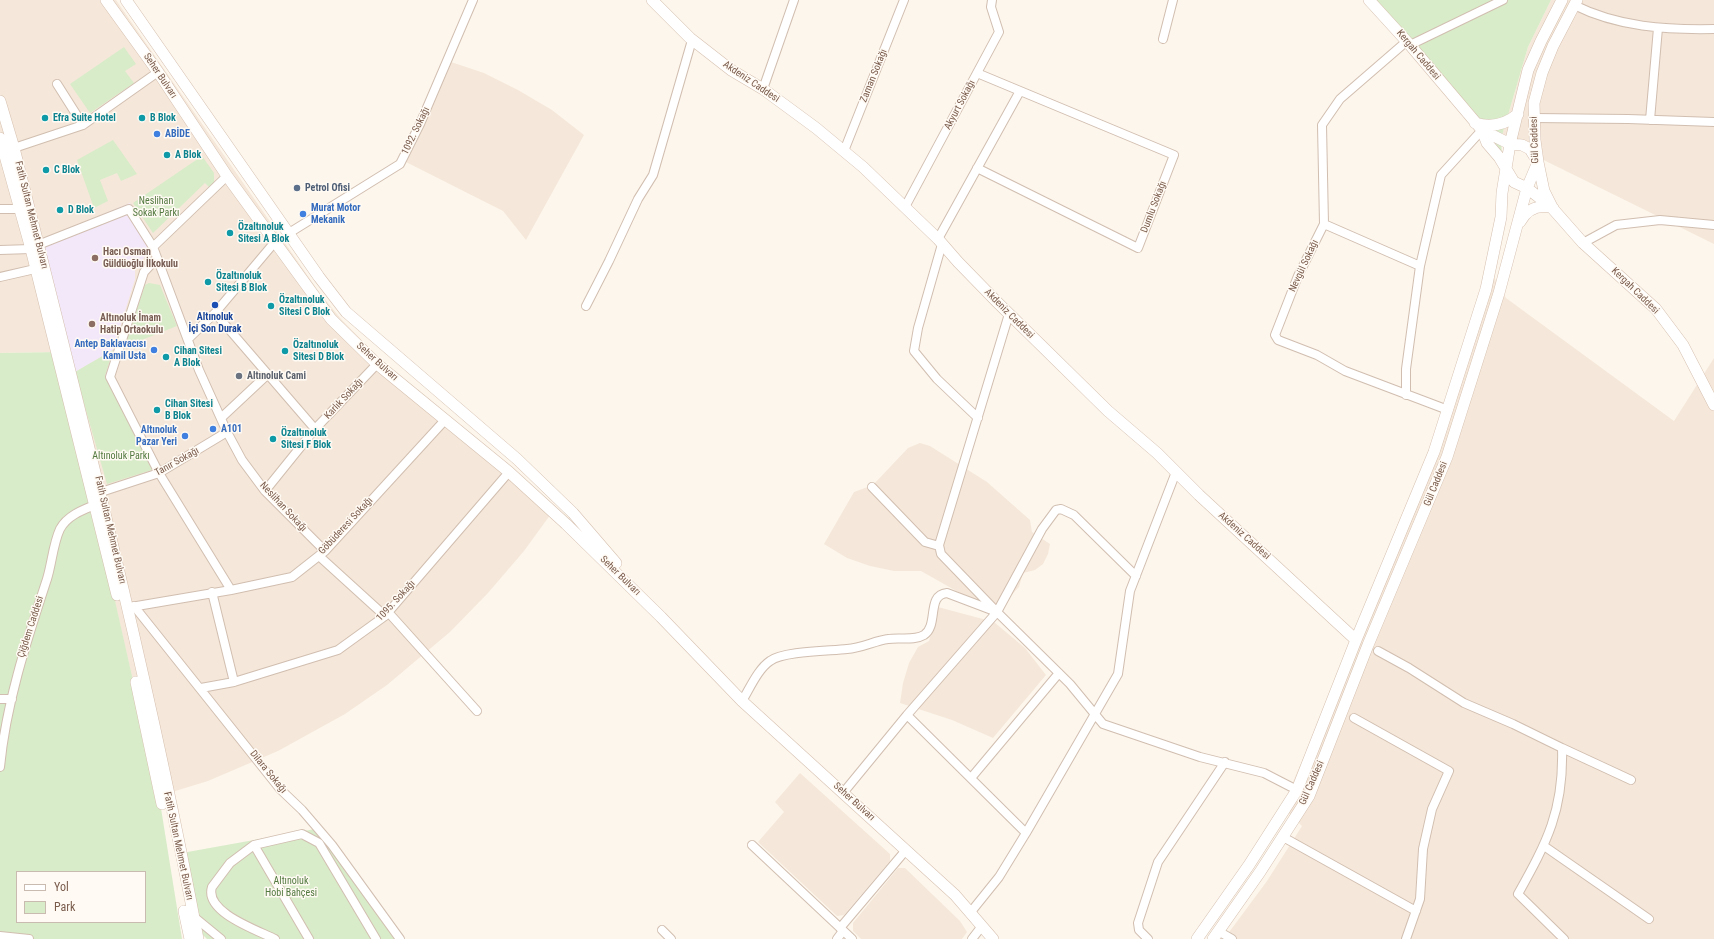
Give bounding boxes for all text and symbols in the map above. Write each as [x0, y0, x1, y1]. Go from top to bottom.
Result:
street label: Kergah Caddesi [1394, 27, 1442, 83]
street label: Zaman Sokağı [858, 48, 890, 104]
street label: Seher Bulvarı [141, 51, 179, 101]
street label: Akdeniz Caddesi [720, 59, 782, 105]
street label: Akyurt Sokağı [942, 78, 978, 132]
street label: 1092. Sokağı [399, 105, 433, 157]
place label: Efra Suite Hotel [53, 112, 116, 124]
place label: B Blok [150, 112, 176, 124]
marker: Efra Suite Hotel [40, 113, 50, 123]
marker: B Blok [137, 113, 147, 123]
street label: Gül Caddesi [1528, 116, 1542, 164]
place label: ABİDE [165, 128, 190, 140]
marker: ABİDE [152, 129, 162, 139]
place label: A Blok [175, 149, 201, 161]
marker: A Blok [162, 150, 172, 160]
street label: Fatih Sultan Mehmet Bulvarı [12, 160, 50, 270]
place label: C Blok [54, 164, 80, 176]
marker: C Blok [41, 165, 51, 175]
street label: Dumlu Sokağı [1139, 180, 1169, 234]
place label: Petrol Ofisi [305, 182, 350, 194]
marker: Petrol Ofisi [292, 183, 302, 193]
park label: Neslihan Sokak Parkı [133, 195, 179, 218]
place label: Murat Motor Mekanik [311, 202, 361, 226]
place label: D Blok [68, 204, 94, 216]
marker: D Blok [55, 205, 65, 215]
marker: Murat Motor Mekanik [298, 209, 308, 219]
place label: Özaltınoluk Sitesi A Blok [238, 221, 289, 244]
marker: Özaltınoluk Sitesi A Blok [225, 228, 235, 238]
street label: Nevgül Sokağı [1287, 238, 1321, 294]
place label: Hacı Osman Güldüoğlu İlkokulu [103, 246, 178, 270]
marker: Hacı Osman Güldüoğlu İlkokulu [90, 253, 100, 263]
street label: Kergah Caddesi [1609, 265, 1661, 317]
place label: Özaltınoluk Sitesi B Blok [216, 270, 267, 294]
marker: Özaltınoluk Sitesi B Blok [203, 277, 213, 287]
street label: Akdeniz Caddesi [982, 287, 1036, 341]
place label: Özaltınoluk Sitesi C Blok [279, 294, 330, 318]
marker: Altınoluk İçi Son Durak [210, 300, 220, 310]
marker: Özaltınoluk Sitesi C Blok [266, 301, 276, 311]
place label: Altınoluk İçi Son Durak [189, 311, 241, 334]
place label: Altınoluk İmam Hatip Ortaokulu [100, 312, 163, 336]
marker: Altınoluk İmam Hatip Ortaokulu [87, 319, 97, 329]
place label: Antep Baklavacısı Kamil Usta [74, 338, 146, 362]
place label: Özaltınoluk Sitesi D Blok [293, 339, 344, 362]
street label: Seher Bulvarı [354, 340, 400, 384]
marker: Antep Baklavacısı Kamil Usta [149, 345, 159, 355]
place label: Cihan Sitesi A Blok [174, 345, 222, 368]
marker: Özaltınoluk Sitesi D Blok [280, 346, 290, 356]
marker: Cihan Sitesi A Blok [161, 352, 171, 362]
place label: Altınoluk Cami [247, 370, 306, 382]
marker: Altınoluk Cami [234, 371, 244, 381]
street label: Karlık Sokağı [322, 376, 366, 422]
place label: Cihan Sitesi B Blok [165, 398, 213, 422]
marker: Cihan Sitesi B Blok [152, 405, 162, 415]
place label: A101 [221, 423, 242, 435]
place label: Altınoluk Pazar Yeri [136, 424, 177, 448]
marker: A101 [208, 424, 218, 434]
place label: Özaltınoluk Sitesi F Blok [281, 427, 331, 450]
marker: Altınoluk Pazar Yeri [180, 431, 190, 441]
marker: Özaltınoluk Sitesi F Blok [268, 434, 278, 444]
street label: Tanır Sokağı [153, 445, 201, 479]
park label: Altınoluk Parkı [92, 450, 150, 462]
street label: Gül Caddesi [1422, 460, 1450, 508]
street label: Fatih Sultan Mehmet Bulvarı [92, 475, 128, 585]
street label: Neslihan Sokağı [257, 480, 309, 534]
street label: Göbüderesi Sokağı [316, 495, 376, 557]
street label: Akdeniz Caddesi [1216, 510, 1272, 562]
street label: Seher Bulvarı [597, 554, 643, 598]
street label: 1095. Sokağı [374, 578, 418, 624]
street label: Çiğdem Caddesi [15, 595, 47, 659]
street label: Dilara Sokağı [247, 748, 289, 796]
street label: Gül Caddesi [1297, 759, 1327, 807]
street label: Seher Bulvarı [831, 780, 877, 824]
street label: Fatih Sultan Mehmet Bulvarı [161, 791, 195, 901]
legend [16, 871, 146, 923]
park label: Altınoluk Hobi Bahçesi [265, 875, 317, 898]
text: Yol [54, 880, 69, 894]
text: Park [54, 900, 75, 914]

